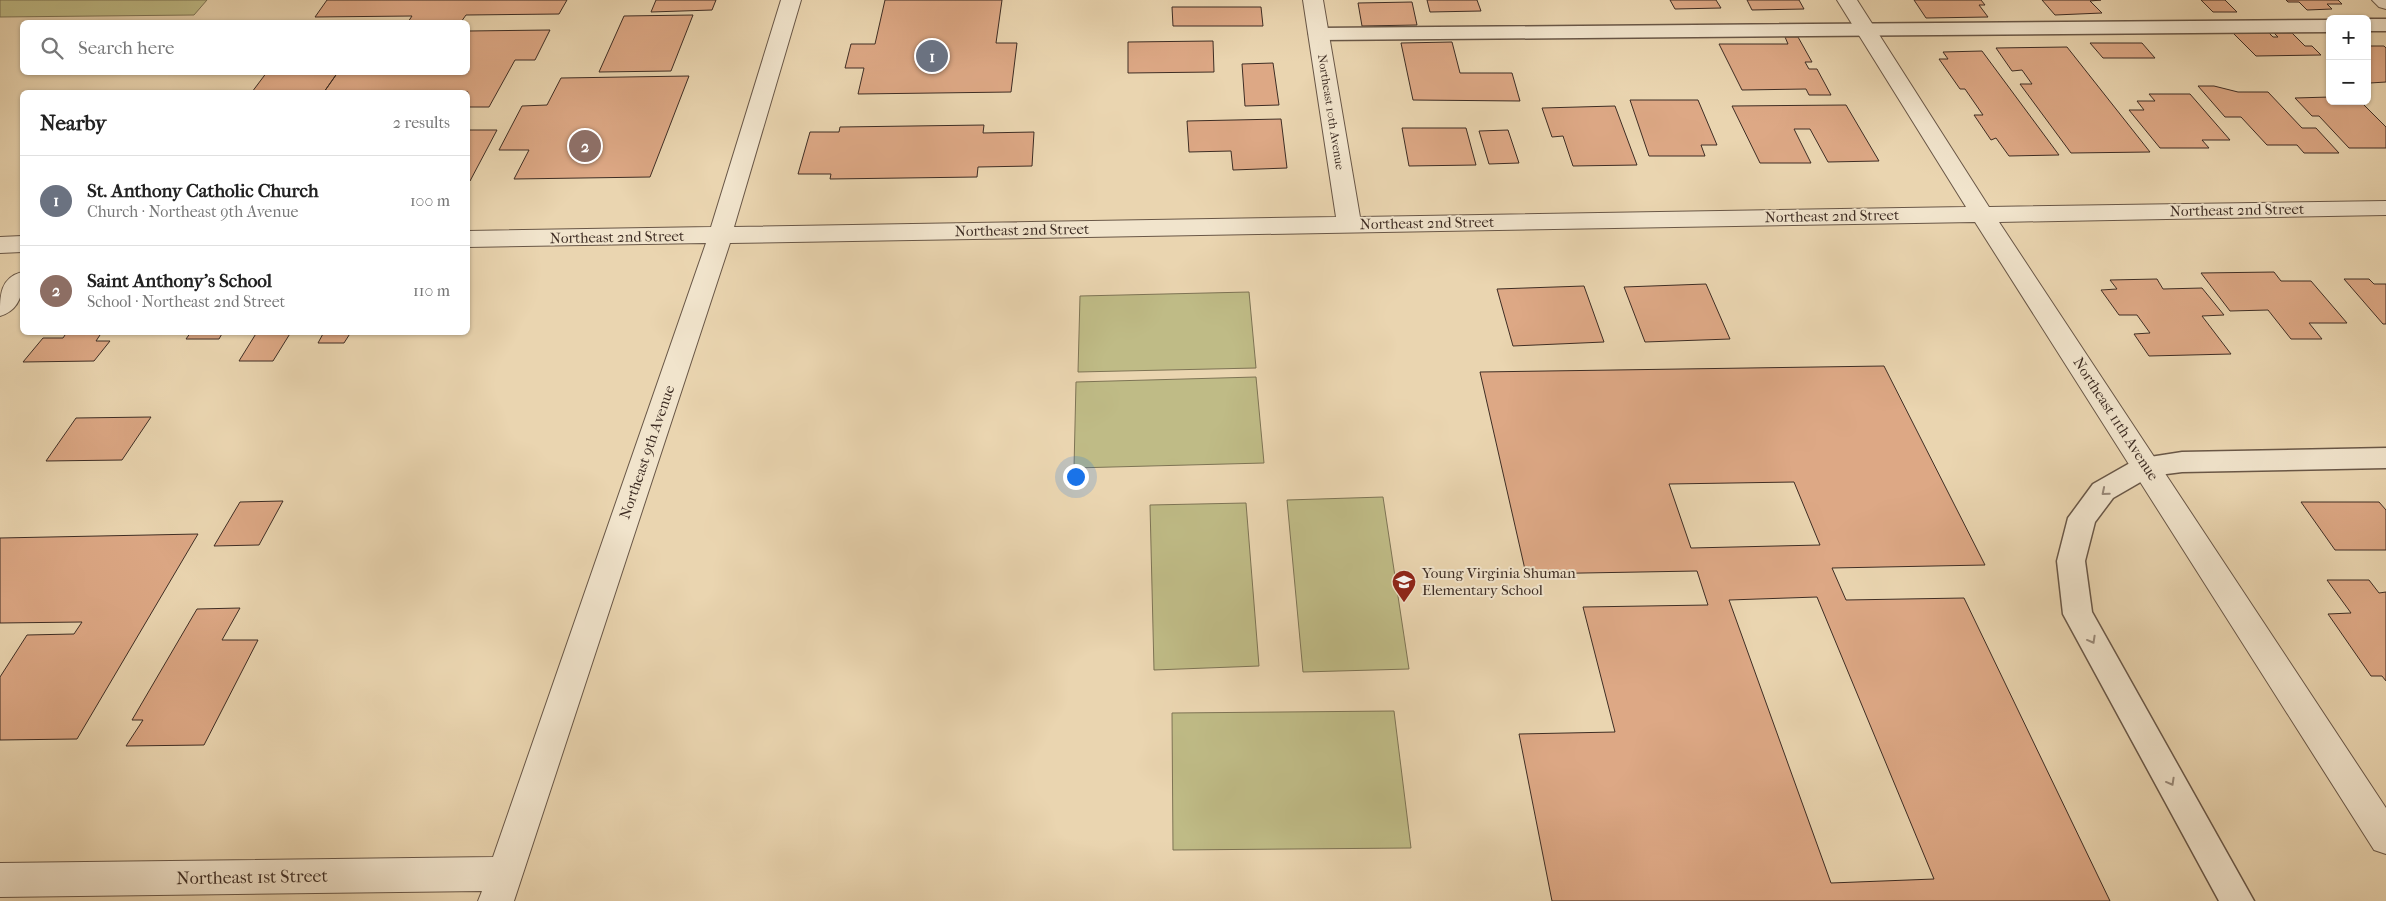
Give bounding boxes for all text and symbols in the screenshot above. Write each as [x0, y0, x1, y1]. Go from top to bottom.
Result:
map controls [2326, 15, 2371, 105]
button: + [2326, 15, 2371, 60]
search box [20, 20, 470, 75]
icon: search [38, 34, 66, 62]
text: Search here [78, 37, 174, 59]
pin: 1 [916, 37, 948, 75]
street label: Northeast 10th Avenue [1315, 53, 1347, 171]
button: − [2326, 60, 2371, 105]
text: Nearby [40, 111, 106, 135]
text: 2 results [393, 113, 450, 132]
pin: 2 [569, 127, 601, 165]
text: St. Anthony Catholic Church [87, 180, 319, 202]
text: 1 [53, 191, 59, 210]
text: 100 m [410, 191, 450, 210]
street label: Northeast 2nd Street [2170, 200, 2305, 220]
text: Church · Northeast 9th Avenue [87, 202, 298, 221]
street label: Northeast 2nd Street [1765, 206, 1900, 226]
street label: Northeast 2nd Street [1360, 213, 1495, 233]
street label: Northeast 2nd Street [955, 220, 1090, 240]
street label: Northeast 2nd Street [550, 227, 685, 247]
text: Saint Anthony's School [87, 270, 272, 292]
text: 2 [52, 281, 60, 300]
text: 110 m [413, 281, 450, 300]
text: School · Northeast 2nd Street [87, 292, 285, 311]
street label: Northeast 11th Avenue [2069, 354, 2163, 484]
street label: Northeast 9th Avenue [616, 382, 679, 521]
your location [1063, 464, 1089, 490]
one-way arrow [2101, 486, 2110, 495]
place label: Young Virginia Shuman Elementary School [1421, 564, 1576, 599]
school or university icon: Young Virginia Shuman Elementary School [1391, 569, 1417, 603]
one-way arrow [2086, 634, 2096, 643]
one-way arrow [2165, 776, 2175, 785]
street label: Northeast 1st Street [176, 866, 329, 889]

